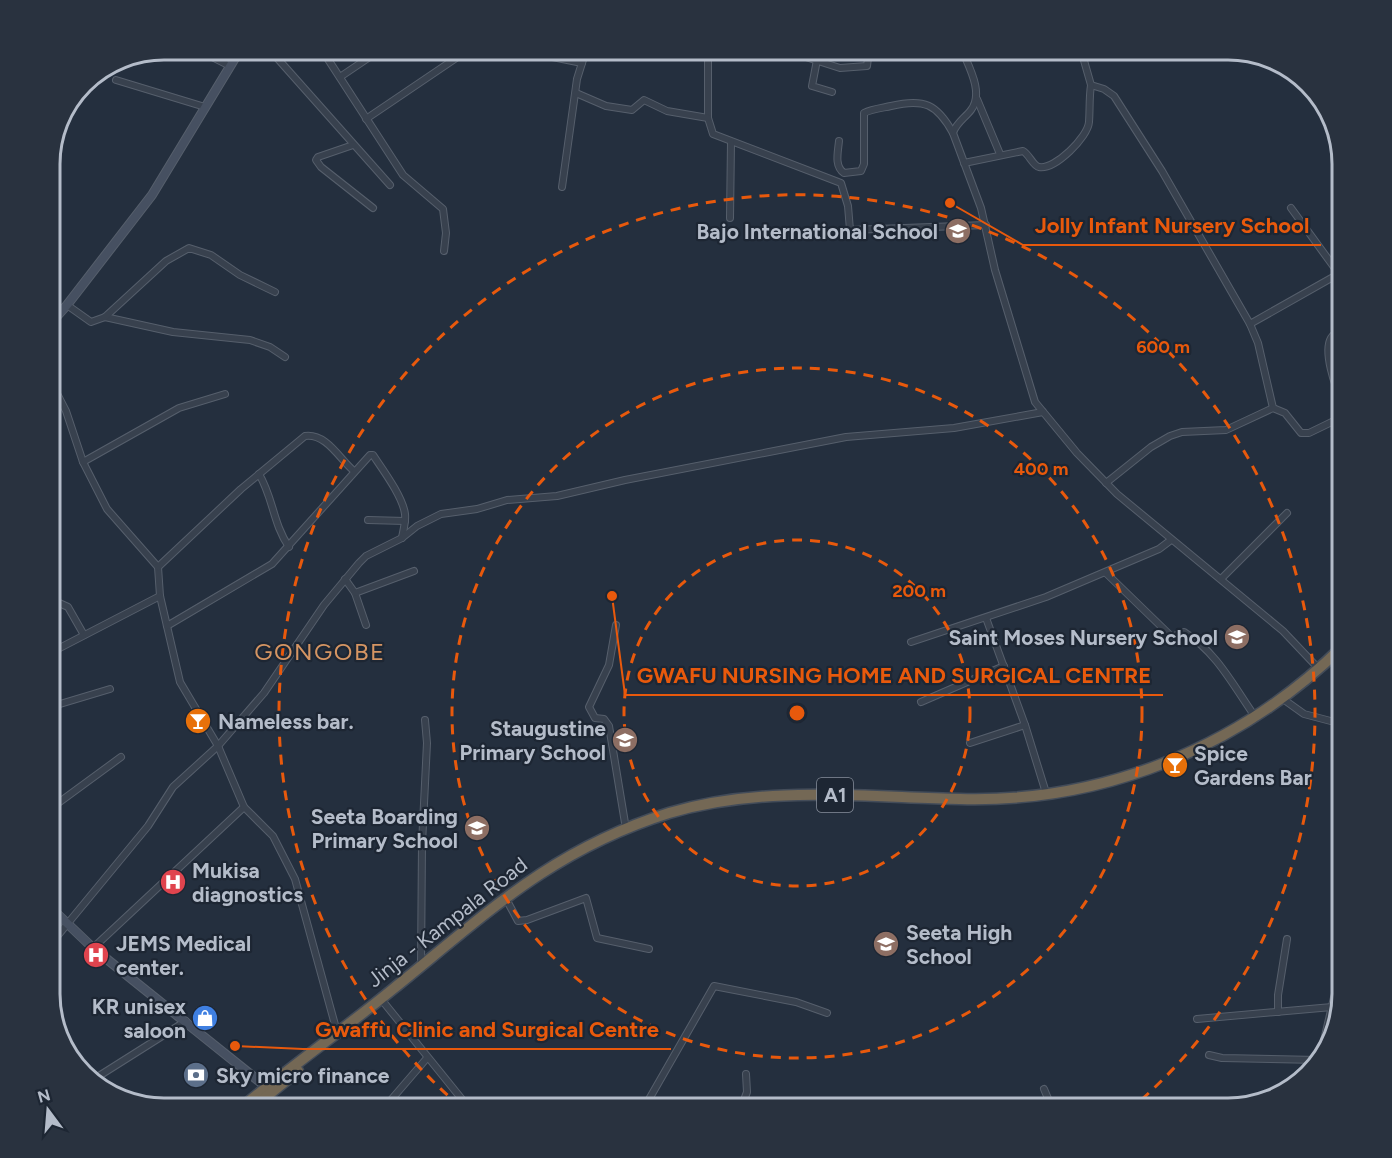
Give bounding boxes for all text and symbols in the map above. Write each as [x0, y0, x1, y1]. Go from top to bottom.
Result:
callout: Jolly Infant Nursery School [1023, 205, 1321, 245]
text: Jolly Infant Nursery School [1035, 212, 1309, 239]
school or university icon: Bajo International School [943, 216, 973, 246]
place label: Bajo International School [697, 219, 938, 244]
text: 600 m [1136, 336, 1190, 358]
text: 400 m [1014, 458, 1068, 480]
text: 200 m [892, 580, 946, 602]
school or university icon: Saint Moses Nursery School [1222, 622, 1252, 652]
place label: Saint Moses Nursery School [948, 625, 1218, 650]
district label: GONGOBE [254, 637, 386, 666]
callout: GWAFU NURSING HOME AND SURGICAL CENTRE [625, 655, 1163, 695]
text: GWAFU NURSING HOME AND SURGICAL CENTRE [637, 662, 1151, 689]
centre of rings [787, 703, 807, 723]
bar icon: Nameless bar. [183, 706, 213, 736]
place label: Nameless bar. [218, 709, 354, 734]
place label: Staugustine Primary School [460, 716, 606, 765]
school or university icon: Staugustine Primary School [610, 725, 640, 755]
place label: Spice Gardens Bar [1194, 741, 1312, 790]
bar icon: Spice Gardens Bar [1160, 750, 1190, 780]
road number: A1 [817, 778, 853, 812]
place label: Seeta Boarding Primary School [311, 804, 458, 853]
school or university icon: Seeta Boarding Primary School [462, 813, 492, 843]
street label: Jinja - Kampala Road [362, 852, 532, 992]
place label: Mukisa diagnostics [192, 858, 303, 907]
hospital icon: Mukisa diagnostics [158, 867, 188, 897]
place label: Seeta High School [906, 920, 1012, 969]
school or university icon: Seeta High School [871, 929, 901, 959]
place label: JEMS Medical center. [116, 931, 251, 980]
hospital icon: JEMS Medical center. [81, 940, 111, 970]
place label: KR unisex saloon [92, 994, 187, 1043]
shop icon: KR unisex saloon [190, 1003, 220, 1033]
callout: Gwaffu Clinic and Surgical Centre [303, 1009, 671, 1049]
text: Gwaffu Clinic and Surgical Centre [315, 1016, 659, 1043]
bank icon: Sky micro finance [181, 1060, 211, 1090]
place label: Sky micro finance [216, 1063, 390, 1088]
north arrow [18, 1080, 78, 1140]
text: N [35, 1085, 53, 1107]

